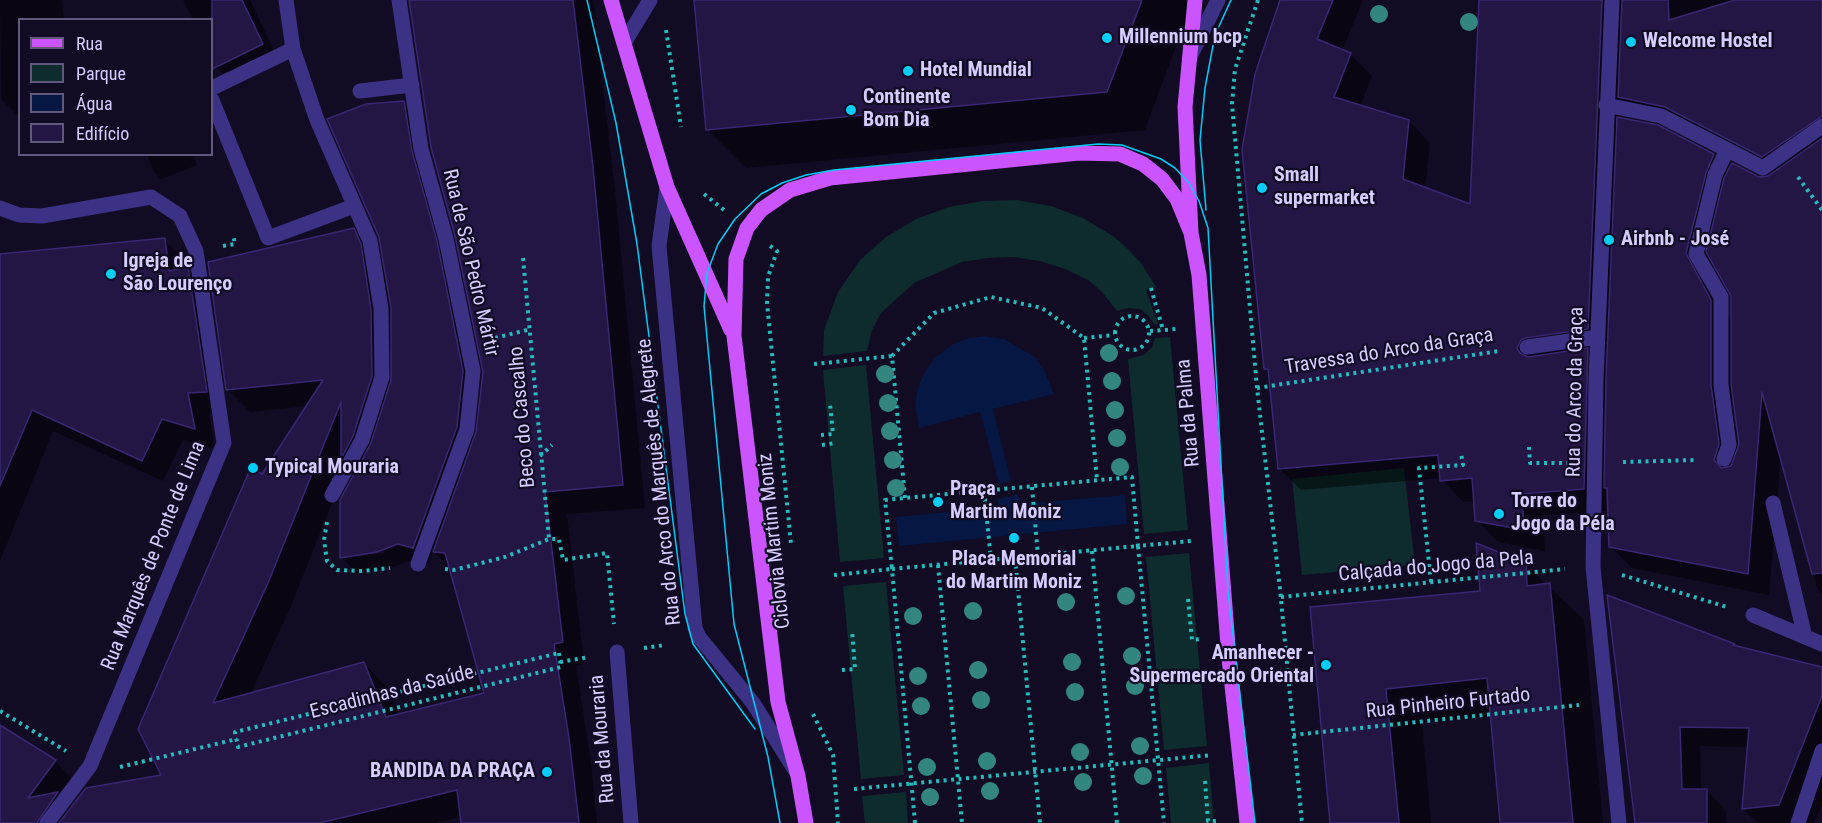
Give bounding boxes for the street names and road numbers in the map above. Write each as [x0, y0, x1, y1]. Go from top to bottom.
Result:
street label: Rua de São Pedro Mártir [437, 167, 503, 359]
street label: Rua do Arco da Graça [1563, 307, 1589, 477]
street label: Travessa do Arco da Graça [1283, 324, 1495, 380]
street label: Rua do Arco do Marquês de Alegrete [633, 338, 687, 626]
street label: Beco do Cascalho [505, 345, 541, 489]
street label: Rua da Palma [1172, 358, 1206, 468]
street label: Rua Marquês de Ponte de Lima [97, 438, 211, 674]
street label: Ciclovia Martim Moniz [754, 452, 796, 630]
street label: Calçada do Jogo da Pela [1337, 547, 1535, 587]
street label: Escadinhas da Saúde [308, 661, 476, 725]
street label: Rua da Mouraria [585, 674, 621, 804]
street label: Rua Pinheiro Furtado [1365, 683, 1531, 725]

